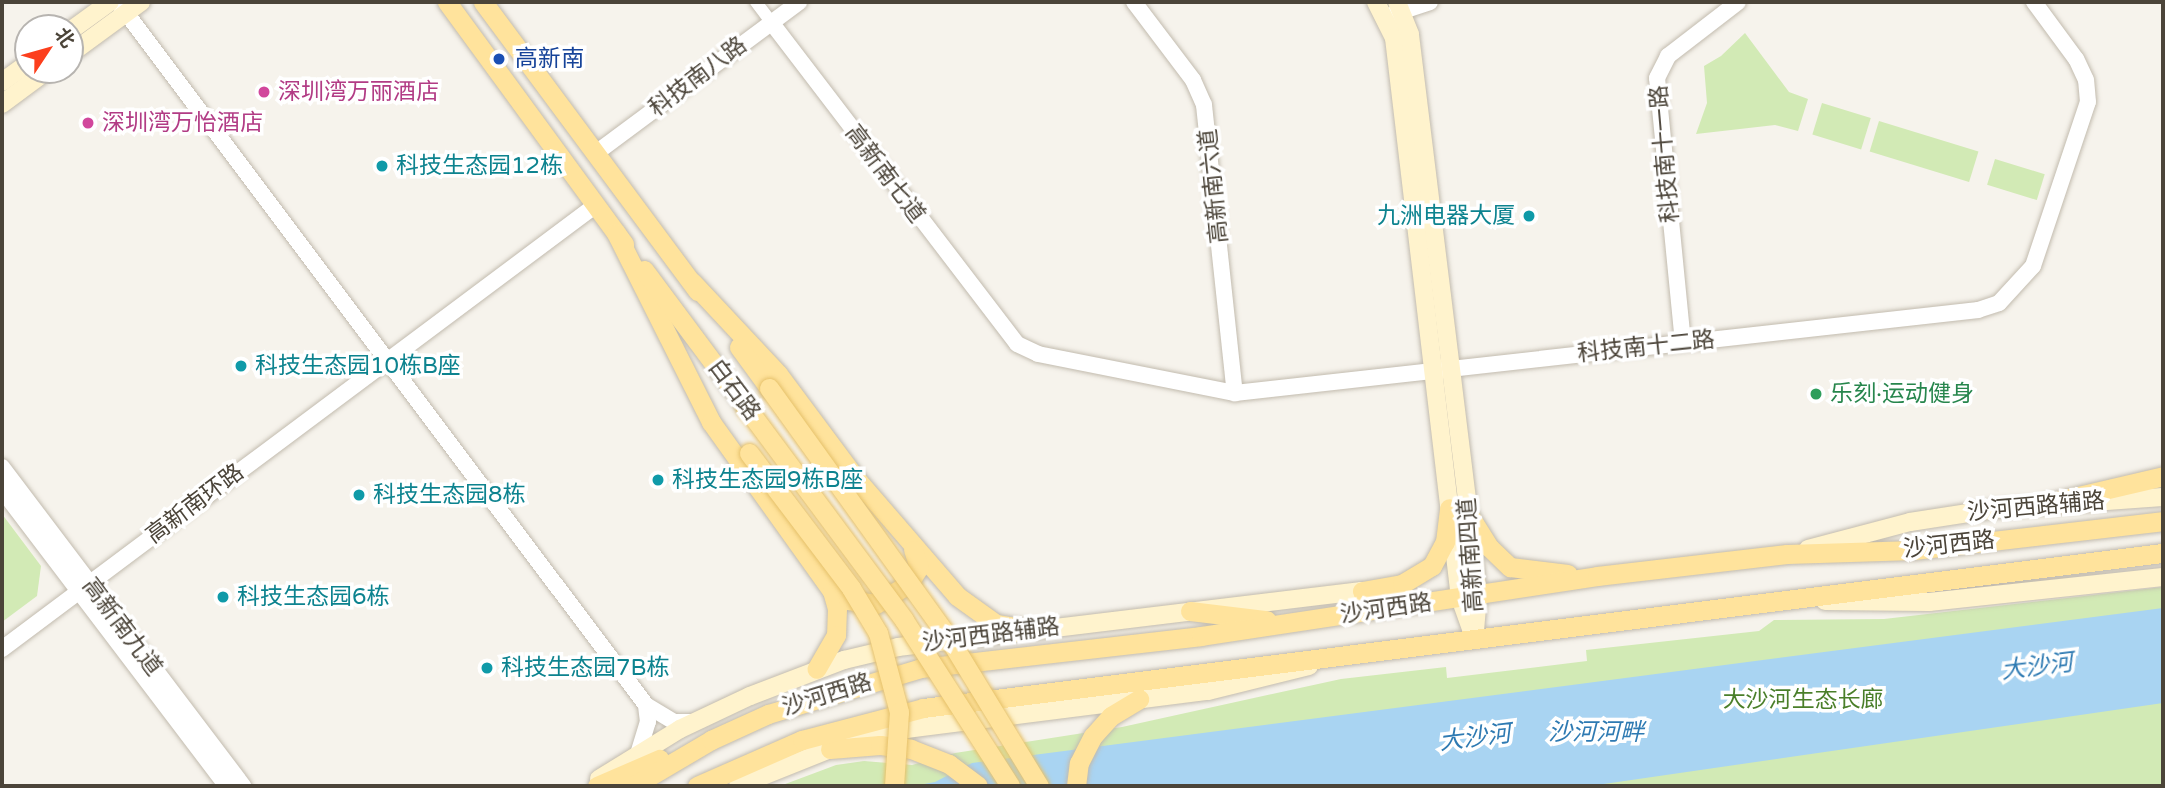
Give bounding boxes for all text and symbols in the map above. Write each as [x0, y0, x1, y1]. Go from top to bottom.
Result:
north arrow [14, 14, 84, 84]
text: 北 [50, 24, 79, 52]
street label: 科技南八路 [644, 31, 752, 123]
place label: 高新南 [515, 45, 584, 73]
marker: 高新南 [489, 49, 509, 69]
place label: 深圳湾万丽酒店 [278, 78, 439, 106]
marker: 深圳湾万丽酒店 [256, 84, 272, 100]
street label: 科技南十一路 [1645, 84, 1685, 224]
place label: 深圳湾万怡酒店 [102, 109, 263, 137]
marker: 深圳湾万怡酒店 [80, 115, 96, 131]
street label: 高新南七道 [839, 120, 931, 228]
street label: 高新南六道 [1194, 127, 1234, 245]
place label: 科技生态园12栋 [396, 152, 563, 180]
marker: 科技生态园12栋 [374, 158, 390, 174]
place label: 九洲电器大厦 [1377, 202, 1515, 230]
marker: 九洲电器大厦 [1521, 208, 1537, 224]
street label: 科技南十二路 [1576, 326, 1716, 368]
place label: 科技生态园10栋B座 [255, 352, 461, 380]
street label: 白石路 [702, 354, 766, 426]
marker: 科技生态园10栋B座 [233, 358, 249, 374]
place label: 乐刻·运动健身 [1830, 380, 1974, 408]
marker: 乐刻·运动健身 [1808, 386, 1824, 402]
street label: 高新南环路 [141, 458, 249, 550]
place label: 科技生态园9栋B座 [672, 466, 863, 494]
marker: 科技生态园9栋B座 [650, 472, 666, 488]
place label: 科技生态园8栋 [373, 481, 525, 509]
marker: 科技生态园8栋 [351, 487, 367, 503]
street label: 沙河西路辅路 [1966, 487, 2106, 527]
street label: 高新南四道 [1453, 497, 1489, 613]
street label: 沙河西路 [1902, 526, 1996, 564]
street label: 高新南九道 [76, 573, 168, 681]
place label: 科技生态园6栋 [237, 583, 389, 611]
marker: 科技生态园6栋 [215, 589, 231, 605]
street label: 沙河西路 [1339, 589, 1433, 629]
street label: 沙河西路辅路 [921, 613, 1061, 657]
water label: 大沙河 [2000, 648, 2074, 686]
place label: 科技生态园7B栋 [501, 654, 669, 682]
marker: 科技生态园7B栋 [479, 660, 495, 676]
street label: 沙河西路 [779, 668, 875, 722]
park label: 大沙河生态长廊 [1723, 686, 1883, 714]
water label: 大沙河 [1438, 719, 1512, 757]
water label: 沙河河畔 [1548, 719, 1644, 747]

